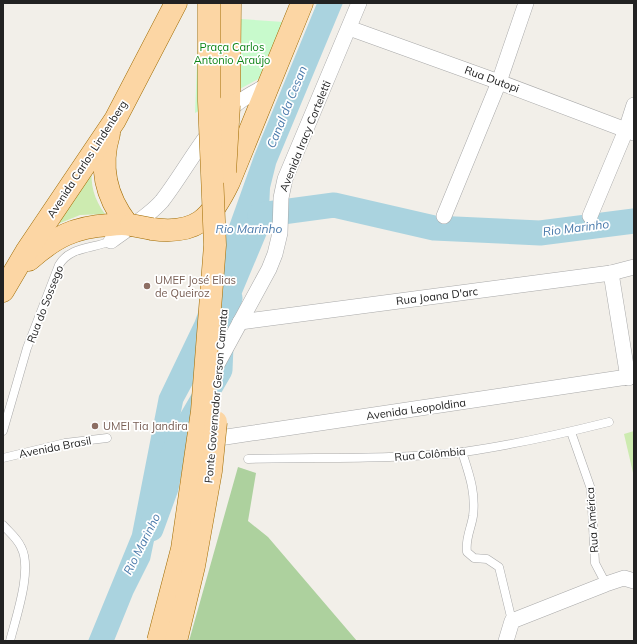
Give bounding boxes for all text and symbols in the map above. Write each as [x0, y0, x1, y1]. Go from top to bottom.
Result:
park label: Praça Carlos Antonio Araújo [194, 40, 270, 67]
water label: Canal da Cesan [263, 63, 310, 150]
street label: Rua Dutopi [463, 63, 521, 95]
street label: Avenida Iracy Corteletti [276, 78, 334, 194]
street label: Avenida Carlos Lindenberg [44, 98, 130, 220]
water label: Rio Marinho [542, 216, 610, 239]
water label: Rio Marinho [216, 221, 283, 236]
street label: Rua do Sossego [24, 263, 66, 345]
place label: UMEF José Elias de Queiroz [155, 273, 236, 300]
marker: UMEF José Elias de Queiroz [142, 281, 152, 291]
street label: Rua Joana D'arc [395, 284, 479, 308]
street label: Ponte Governador Gerson Camata [201, 308, 231, 484]
street label: Avenida Leopoldina [365, 395, 467, 423]
place label: UMEI Tia Jandira [103, 419, 188, 433]
marker: UMEI Tia Jandira [90, 421, 100, 431]
street label: Avenida Brasil [18, 433, 92, 461]
street label: Rua Colômbia [394, 444, 466, 464]
street label: Rua América [583, 487, 601, 553]
water label: Rio Marinho [120, 510, 163, 577]

